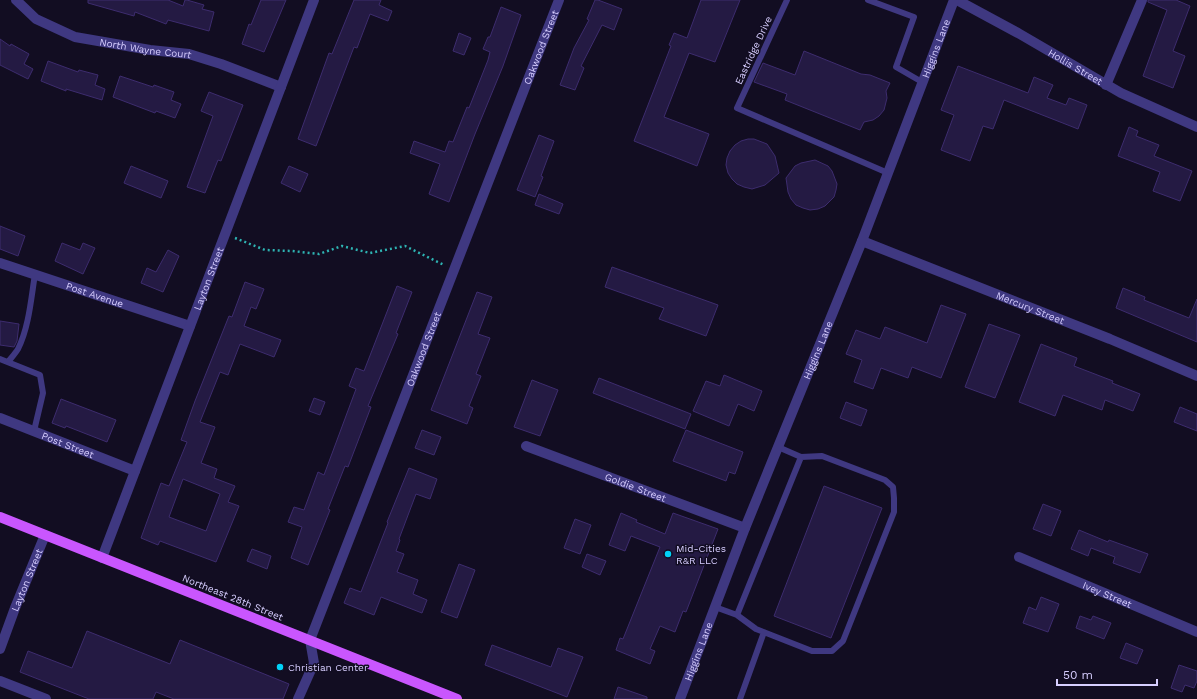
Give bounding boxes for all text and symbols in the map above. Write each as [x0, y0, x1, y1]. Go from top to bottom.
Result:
street label: Oakwood Street [522, 8, 561, 86]
street label: Eastridge Drive [733, 14, 774, 86]
street label: Higgins Lane [920, 18, 952, 79]
street label: North Wayne Court [99, 36, 194, 61]
street label: Hollis Street [1046, 47, 1105, 87]
street label: Layton Street [192, 245, 226, 312]
street label: Post Avenue [65, 280, 125, 310]
street label: Mercury Street [994, 290, 1067, 327]
street label: Oakwood Street [404, 310, 443, 388]
street label: Higgins Lane [801, 319, 835, 381]
street label: Post Street [40, 430, 96, 461]
street label: Goldie Street [603, 471, 668, 504]
place label: Mid-Cities R&R LLC [676, 543, 726, 566]
street label: Layton Street [9, 547, 45, 613]
marker: Mid-Cities R&R LLC [663, 549, 673, 559]
street label: Northeast 28th Street [181, 572, 286, 623]
street label: Ivey Street [1081, 580, 1134, 610]
street label: Higgins Lane [682, 620, 715, 682]
scale bar [1057, 661, 1157, 687]
marker: Christian Center [275, 662, 285, 672]
place label: Christian Center [288, 662, 368, 673]
text: 50 m [1063, 668, 1093, 682]

